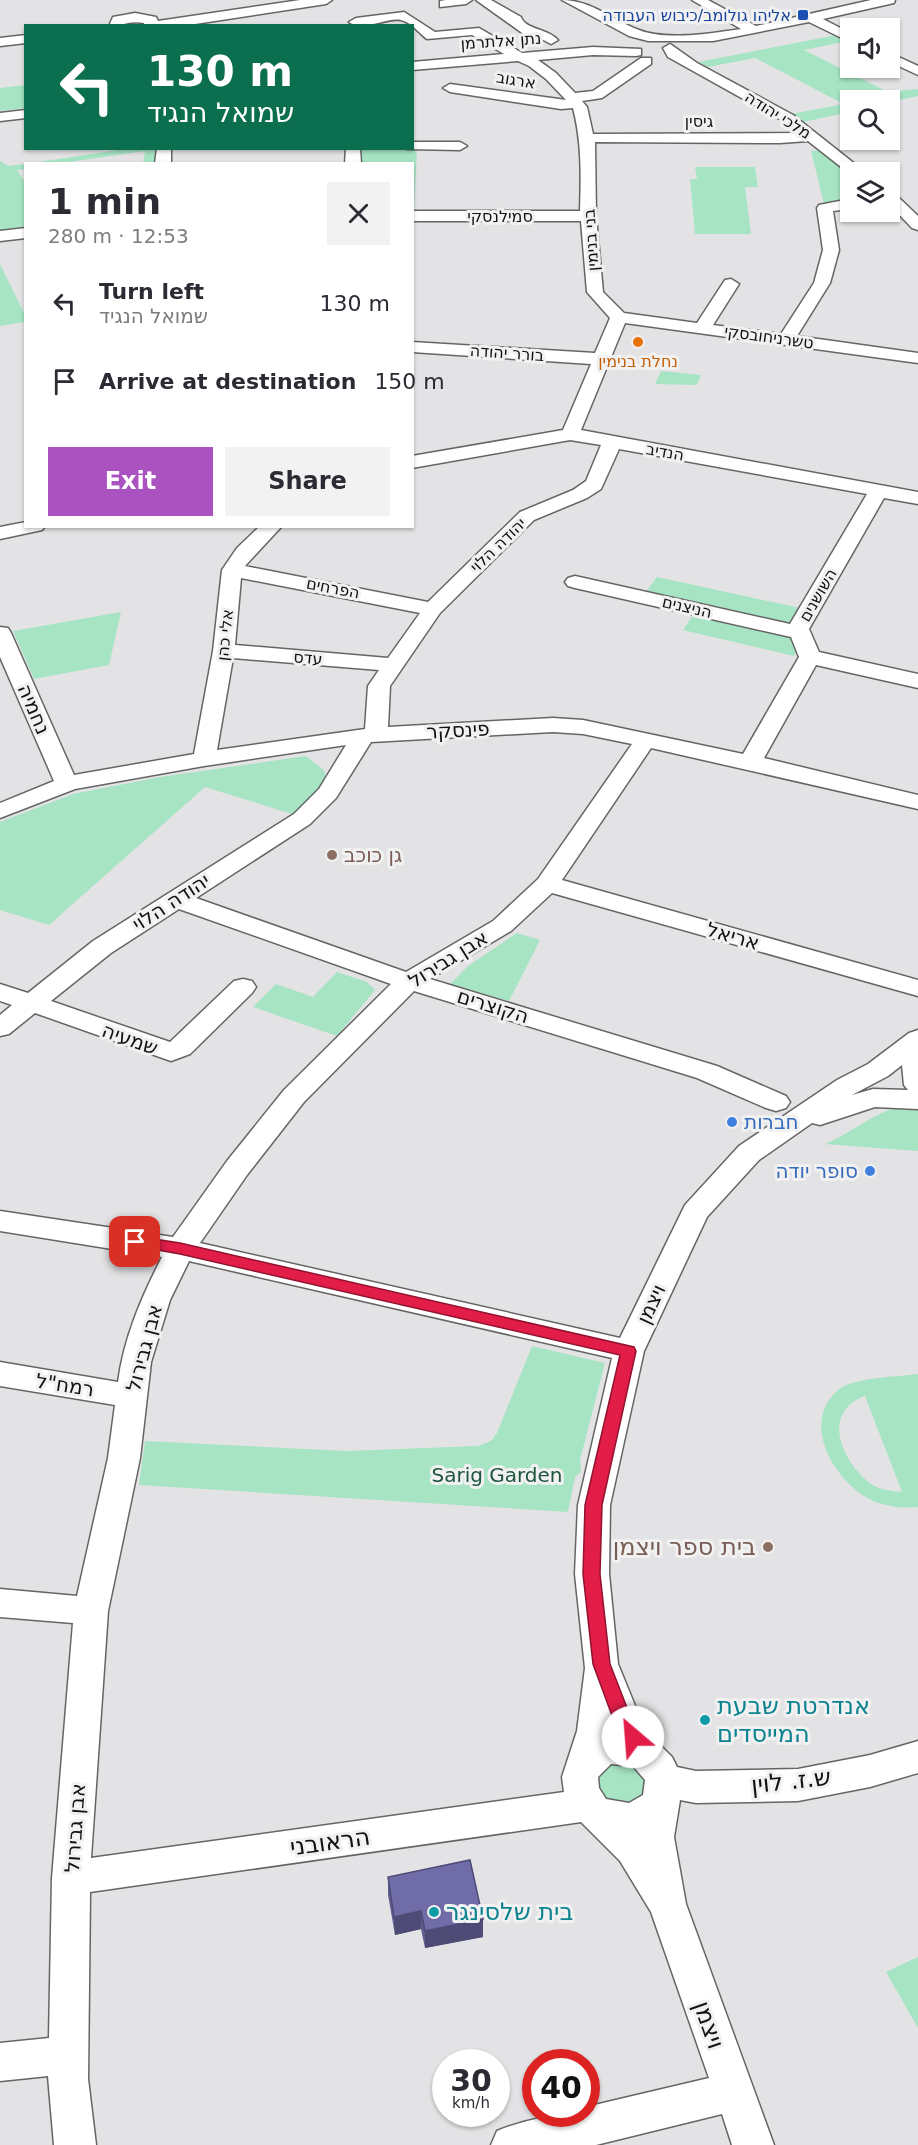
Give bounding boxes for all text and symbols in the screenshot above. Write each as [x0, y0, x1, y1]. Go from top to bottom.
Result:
place label: אליהו גולומב/כיבוש העבודה [602, 6, 791, 25]
marker: אליהו גולומב/כיבוש העבודה [796, 8, 810, 22]
map controls [840, 18, 900, 222]
button: sound [840, 18, 900, 78]
street label: נתן אלתרמן [460, 29, 542, 53]
text: 130 m [147, 47, 293, 96]
icon: left [48, 48, 126, 126]
street label: ארגוב [495, 67, 537, 93]
street label: מלכי יהודה [741, 87, 815, 143]
button: search [840, 90, 900, 150]
text: שמואל הנגיד [147, 97, 294, 128]
street label: גיסין [685, 112, 714, 131]
button: layers [840, 162, 900, 222]
text: 1 min [48, 181, 161, 222]
button: close [327, 182, 390, 245]
street label: סמילנסקי [467, 207, 533, 226]
street label: בני בנימין [579, 208, 603, 272]
text: 280 m · 12:53 [48, 224, 189, 248]
text: Turn left [99, 279, 204, 304]
icon: left [48, 287, 81, 320]
text: 130 m [320, 291, 390, 316]
text: שמואל הנגיד [99, 304, 208, 328]
street label: טשרניחובסקי [723, 321, 815, 353]
marker: נחלת בנימין [631, 335, 645, 349]
street label: בורר יהודה [469, 341, 545, 365]
place label: נחלת בנימין [598, 352, 678, 371]
icon: arrive [48, 365, 81, 398]
text: Arrive at destination [99, 369, 356, 394]
text: 150 m [374, 369, 445, 394]
street label: הנדיב [644, 439, 686, 465]
button: Exit [48, 447, 213, 516]
button: Share [225, 447, 390, 516]
street label: יהודה הלוי [466, 514, 530, 576]
street label: השושנים [795, 565, 841, 625]
street label: הפרחים [305, 574, 361, 602]
street label: הניצנים [660, 592, 714, 622]
street label: אלי כהן [213, 608, 237, 662]
street label: עדס [293, 647, 323, 669]
street label: נחמיה [13, 680, 55, 738]
street label: פינסקר [426, 716, 490, 744]
place label: גן כוכב [344, 843, 402, 867]
marker: גן כוכב [325, 848, 339, 862]
street label: יהודה הלוי [128, 868, 214, 936]
street label: אריאל [704, 917, 762, 955]
street label: אבן גבירול [404, 925, 492, 993]
street label: הקוצרים [454, 984, 532, 1028]
street label: שמעיה [99, 1018, 161, 1060]
place label: חברות [744, 1110, 799, 1134]
marker: חברות [725, 1115, 739, 1129]
place label: סופר יודה [776, 1159, 858, 1183]
marker: סופר יודה [863, 1164, 877, 1178]
pin [109, 1216, 160, 1267]
icon: arrive [118, 1225, 151, 1258]
street label: ויצמן [631, 1280, 671, 1328]
street label: אבן גבירול [121, 1302, 167, 1394]
street label: רמח"ל [34, 1369, 96, 1401]
park label: Sarig Garden [431, 1463, 563, 1487]
place label: בית ספר ויצמן [613, 1533, 756, 1561]
marker: בית ספר ויצמן [761, 1540, 775, 1554]
place label: אנדרטת שבעת המייסדים [717, 1692, 870, 1748]
position arrow [601, 1705, 665, 1769]
marker: אנדרטת שבעת המייסדים [698, 1713, 712, 1727]
street label: ש.ז. לוין [750, 1763, 832, 1799]
street label: אבן גבירול [60, 1783, 90, 1873]
street label: הראובני [288, 1823, 372, 1861]
place label: בית שלסינגר [446, 1898, 573, 1926]
marker: בית שלסינגר [427, 1905, 441, 1919]
street label: ויצמן [688, 1997, 730, 2053]
speed limit sign: 40 [522, 2049, 600, 2127]
text: 30 [450, 2063, 492, 2098]
text: km/h [452, 2094, 490, 2112]

